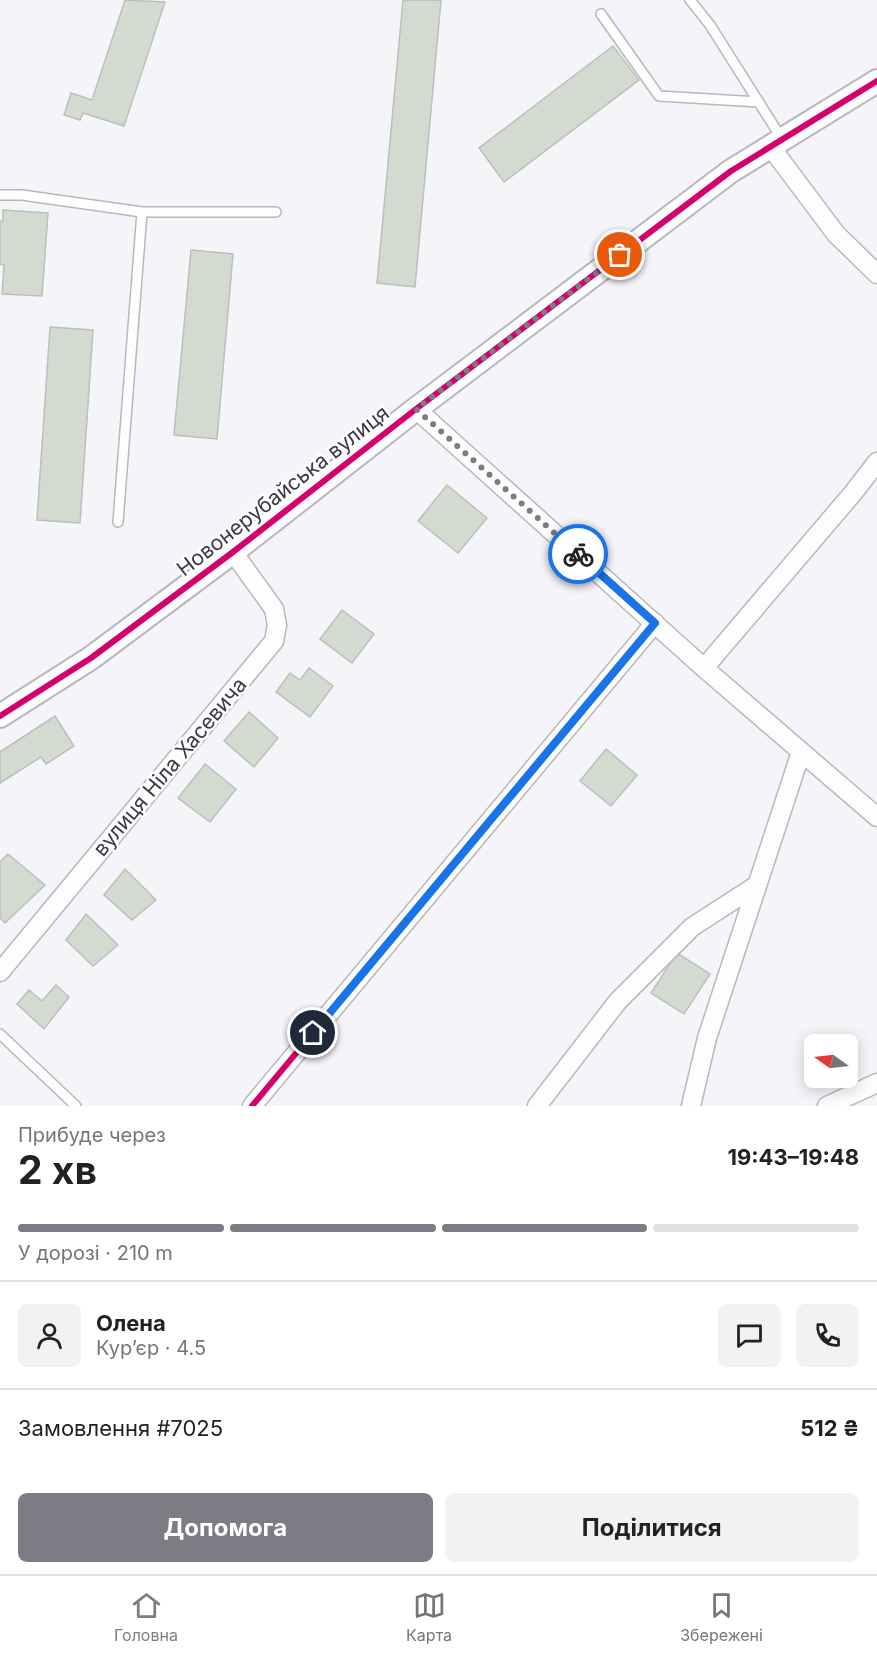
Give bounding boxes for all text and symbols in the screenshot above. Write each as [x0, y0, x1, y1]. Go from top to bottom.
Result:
pin [594, 229, 645, 280]
icon: bag [603, 238, 636, 271]
street label: Новонерубайська вулиця [172, 400, 394, 581]
courier [548, 524, 608, 584]
icon: bike [562, 538, 595, 571]
street label: вулиця Ніла Хасевича [88, 672, 252, 861]
pin [287, 1007, 338, 1058]
icon: home [296, 1016, 329, 1049]
north arrow [804, 1034, 858, 1088]
map controls [804, 1034, 858, 1088]
text: Прибуде через [18, 1123, 166, 1147]
text: 19:43–19:48 [727, 1144, 859, 1170]
text: 2 хв [18, 1146, 97, 1193]
text: У дорозі · 210 m [18, 1241, 173, 1265]
button: person [18, 1304, 81, 1367]
button: chat [718, 1304, 781, 1367]
button: phone [796, 1304, 859, 1367]
text: Олена [96, 1310, 166, 1336]
text: Кур’єр · 4.5 [96, 1336, 206, 1360]
text: Замовлення #7025 [18, 1415, 223, 1441]
text: 512 ₴ [800, 1415, 859, 1441]
button: Допомога [18, 1493, 433, 1562]
button: Поділитися [445, 1493, 859, 1562]
tab: Головна [114, 1589, 178, 1645]
tab: Карта [406, 1589, 452, 1645]
tab: Збережені [680, 1589, 763, 1645]

